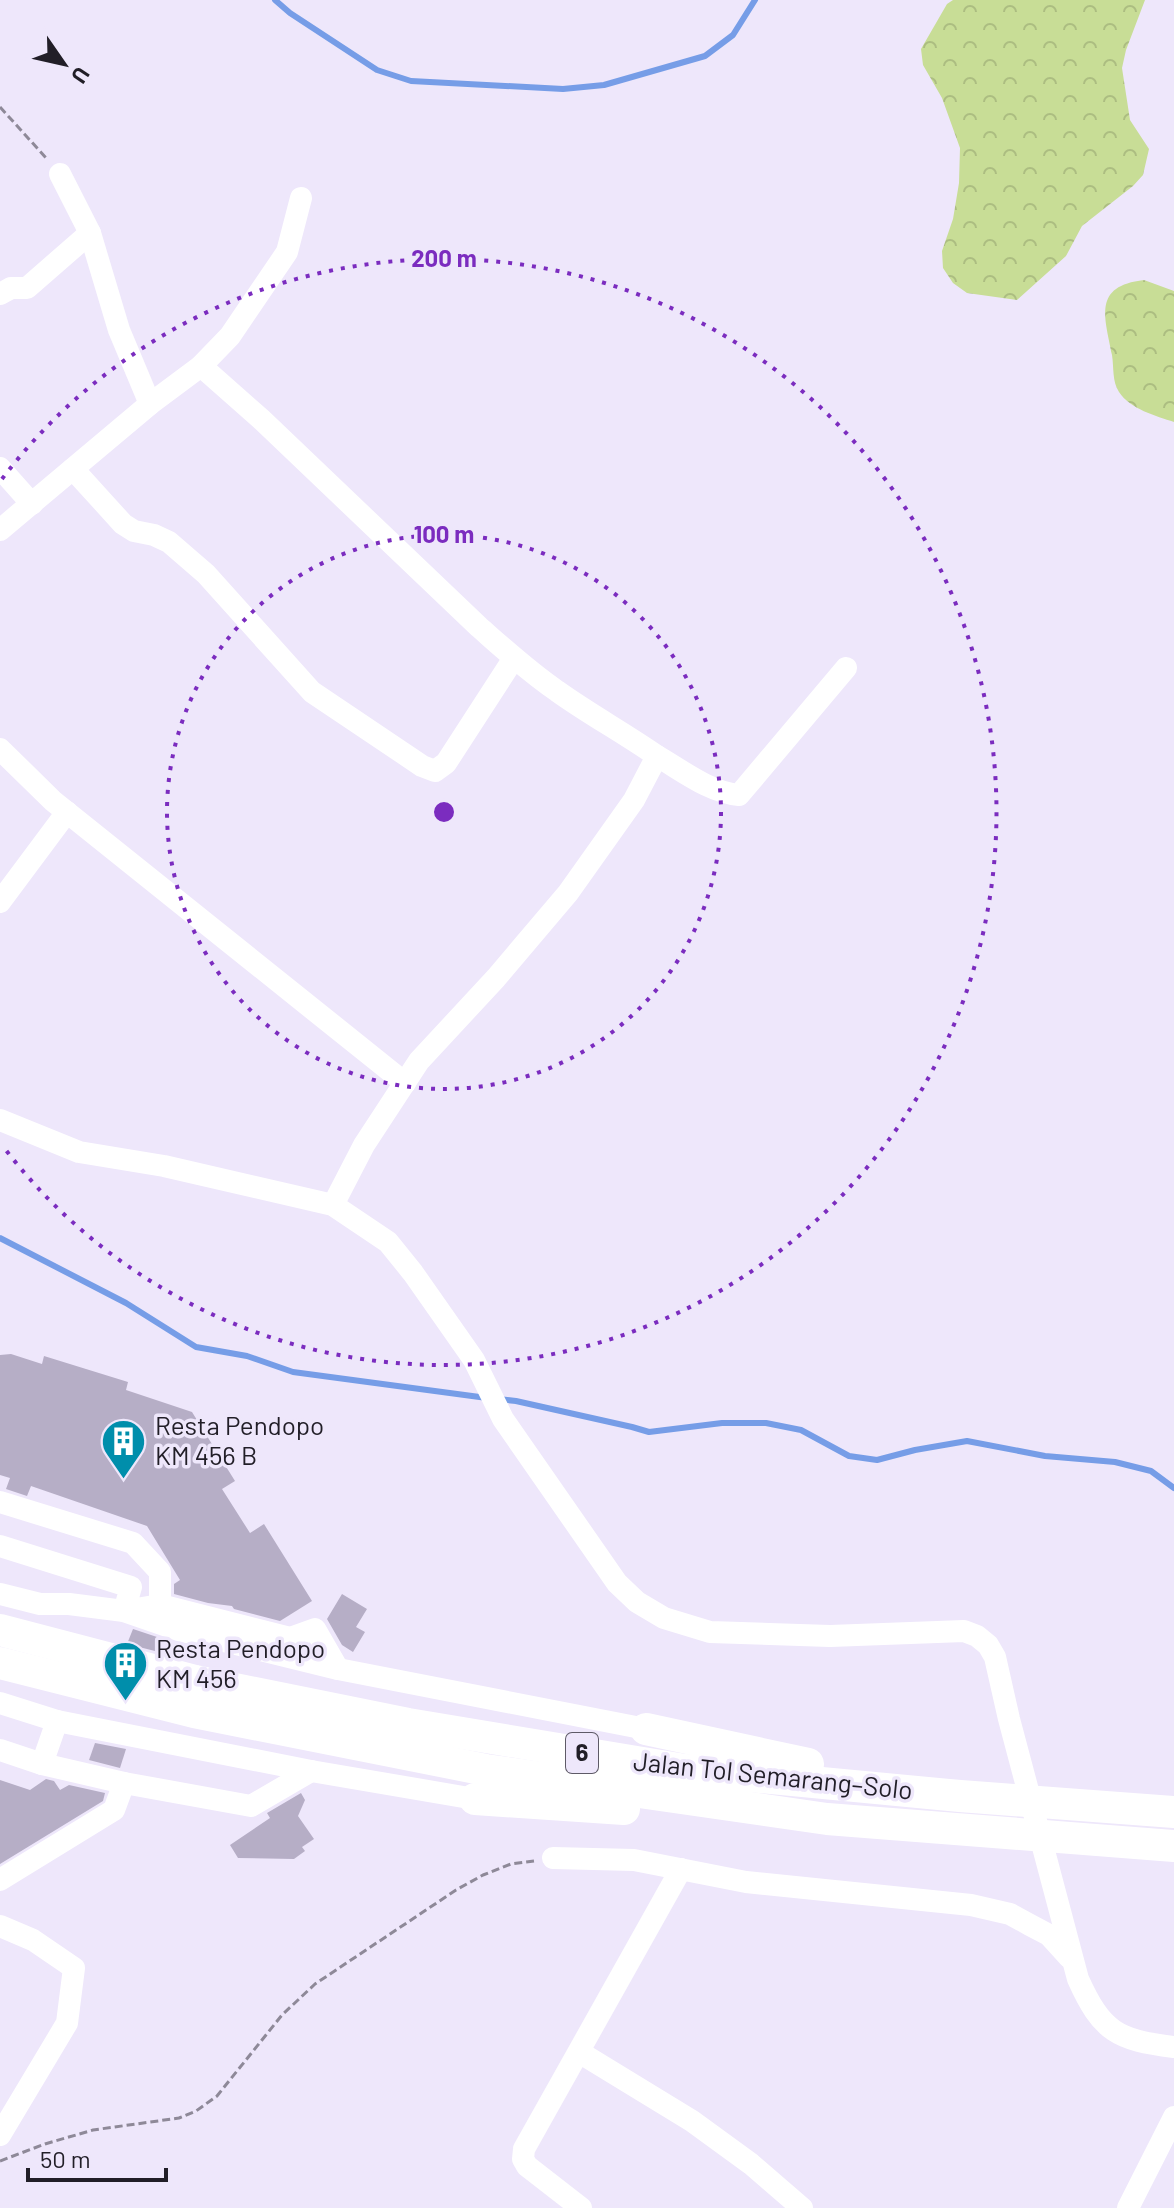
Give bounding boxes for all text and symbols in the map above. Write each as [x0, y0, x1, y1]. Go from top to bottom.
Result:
north arrow [24, 24, 104, 104]
text: U [67, 63, 96, 89]
text: 200 m [411, 243, 477, 272]
text: 100 m [414, 519, 474, 548]
centre of rings [430, 798, 458, 826]
place label: Resta Pendopo KM 456 B [155, 1409, 324, 1470]
building icon: Resta Pendopo KM 456 B [100, 1417, 148, 1480]
place label: Resta Pendopo KM 456 [156, 1632, 325, 1693]
building icon: Resta Pendopo KM 456 [101, 1640, 149, 1703]
road number: 6 [566, 1733, 598, 1773]
street label: Jalan Tol Semarang–Solo [632, 1744, 914, 1805]
scale bar [28, 2132, 166, 2182]
text: 50 m [40, 2144, 91, 2173]

